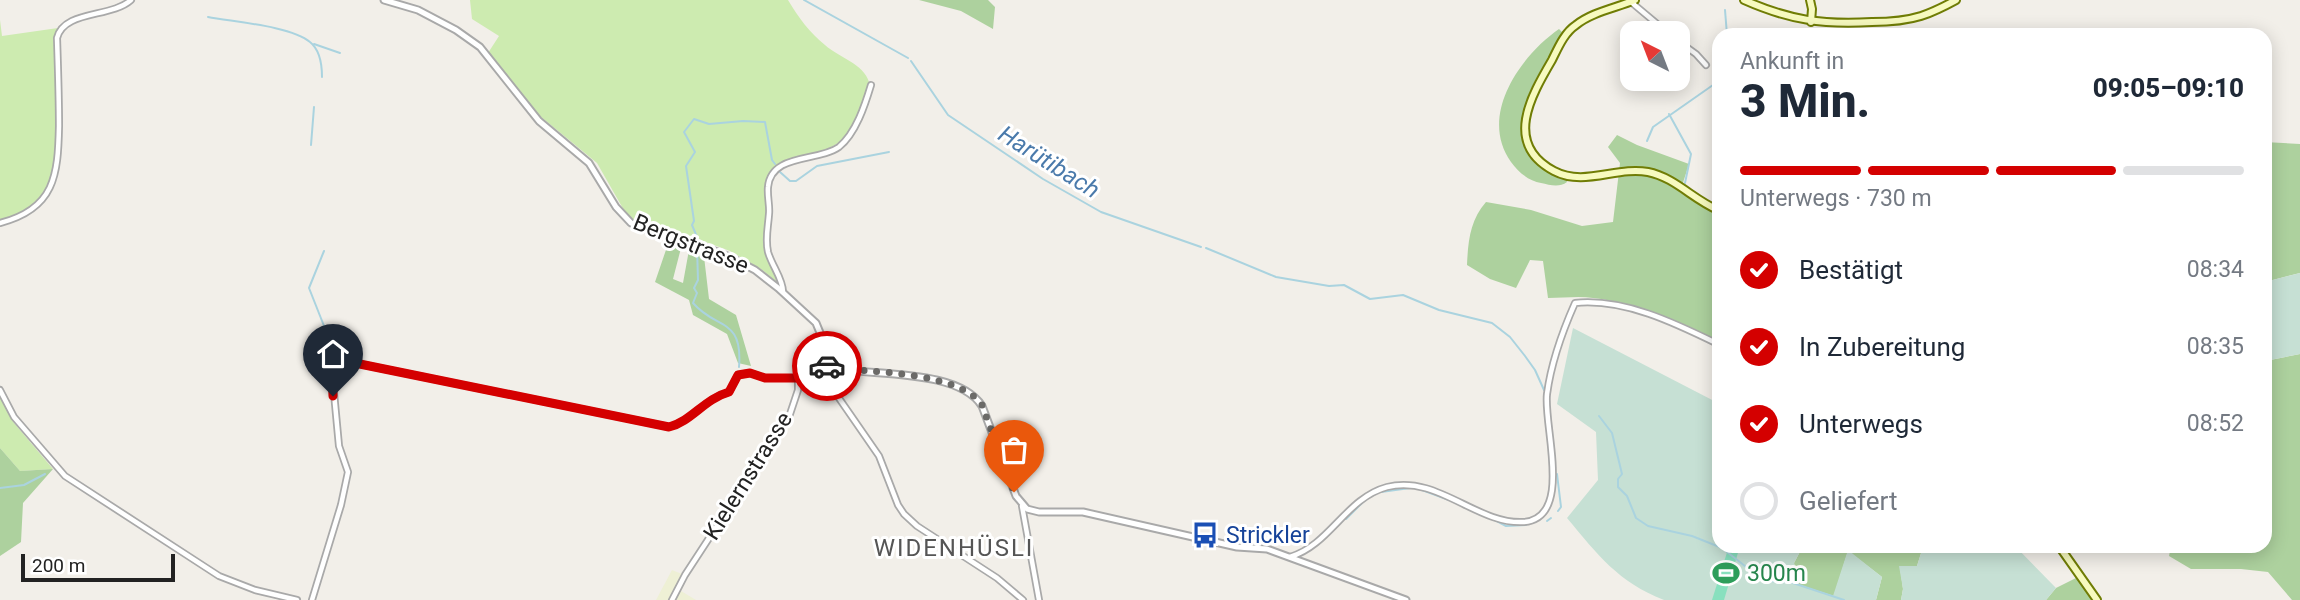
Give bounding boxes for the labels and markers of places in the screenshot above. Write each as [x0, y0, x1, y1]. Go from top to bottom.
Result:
pin [303, 324, 363, 396]
pin [984, 420, 1044, 492]
bus stop icon: Strickler [1190, 520, 1220, 550]
place label: Strickler [1226, 522, 1310, 549]
sports icon: 300m [1711, 558, 1741, 588]
place label: 300m [1747, 560, 1806, 587]

